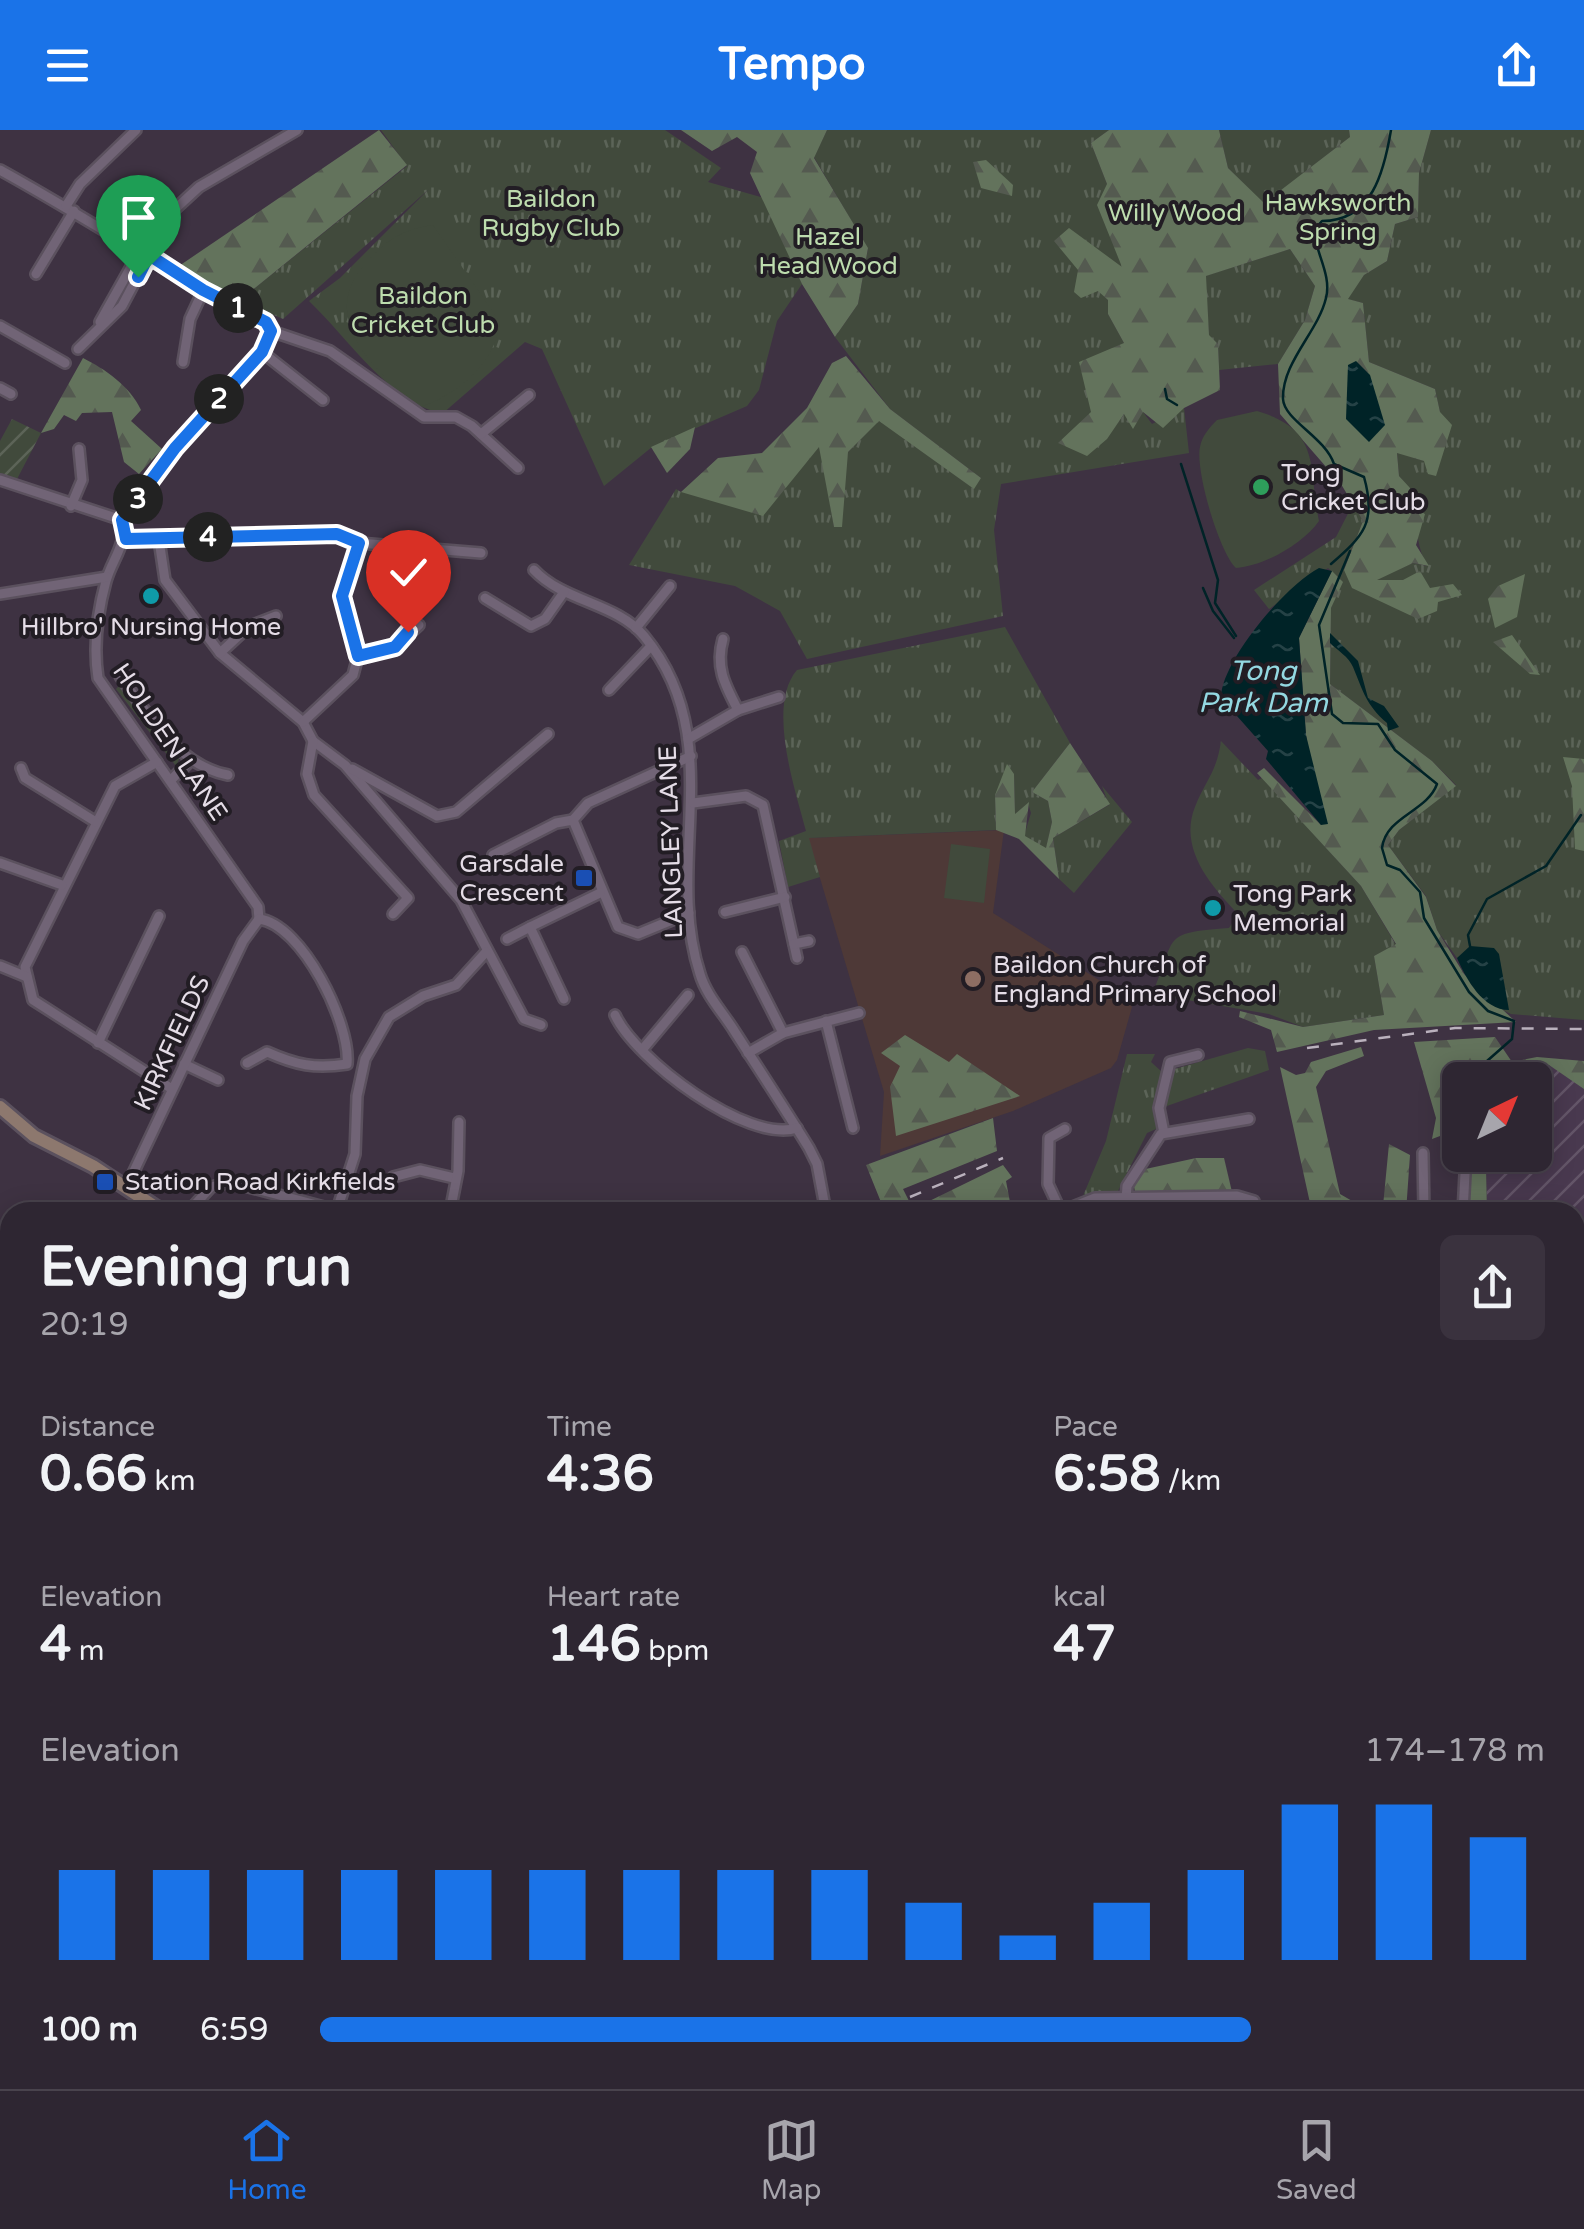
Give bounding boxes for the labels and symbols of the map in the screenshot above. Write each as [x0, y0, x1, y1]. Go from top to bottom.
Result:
pin [96, 175, 181, 278]
park label: Baildon Rugby Club [482, 184, 620, 243]
park label: Hawksworth Spring [1264, 188, 1412, 247]
park label: Willy Wood [1108, 198, 1242, 228]
park label: Hazel Head Wood [758, 222, 898, 281]
park label: Baildon Cricket Club [351, 281, 495, 340]
pin: 1 [213, 283, 263, 333]
pin: 2 [194, 374, 244, 424]
place label: Tong Cricket Club [1281, 458, 1426, 517]
pin: 3 [113, 474, 163, 524]
marker: Tong Cricket Club [1250, 476, 1272, 498]
pin: 4 [183, 512, 233, 562]
pin [366, 530, 451, 633]
marker: Hillbro' Nursing Home [140, 585, 162, 607]
place label: Hillbro' Nursing Home [21, 612, 281, 642]
water label: Tong Park Dam [1198, 654, 1329, 720]
street label: HOLDEN LANE [106, 658, 234, 826]
street label: LANGLEY LANE [653, 745, 689, 939]
place label: Garsdale Crescent [459, 849, 564, 908]
marker: Garsdale Crescent [573, 867, 595, 889]
place label: Tong Park Memorial [1233, 879, 1353, 938]
marker: Tong Park Memorial [1202, 897, 1224, 919]
place label: Baildon Church of England Primary School [993, 950, 1277, 1009]
marker: Baildon Church of England Primary School [962, 968, 984, 990]
street label: KIRKFIELDS [128, 971, 216, 1115]
north arrow [1442, 1062, 1552, 1172]
place label: Station Road Kirkfields [125, 1167, 395, 1197]
marker: Station Road Kirkfields [94, 1171, 116, 1193]

